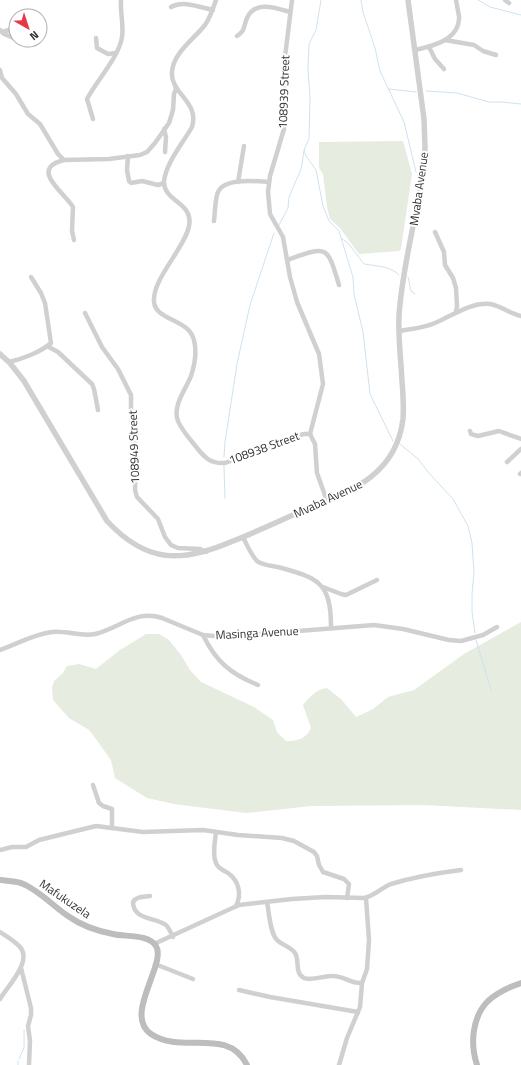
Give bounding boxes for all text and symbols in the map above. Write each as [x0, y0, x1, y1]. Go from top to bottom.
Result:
north arrow [8, 8, 48, 48]
text: N [26, 27, 42, 44]
street label: 108939 Street [273, 54, 294, 129]
street label: Mvaba Avenue [404, 151, 433, 227]
street label: 108949 Street [123, 409, 144, 484]
street label: 108938 Street [226, 426, 303, 469]
street label: Mvaba Avenue [290, 474, 365, 523]
street label: Masinga Avenue [215, 621, 299, 644]
street label: Mafukuzela [36, 874, 95, 923]

